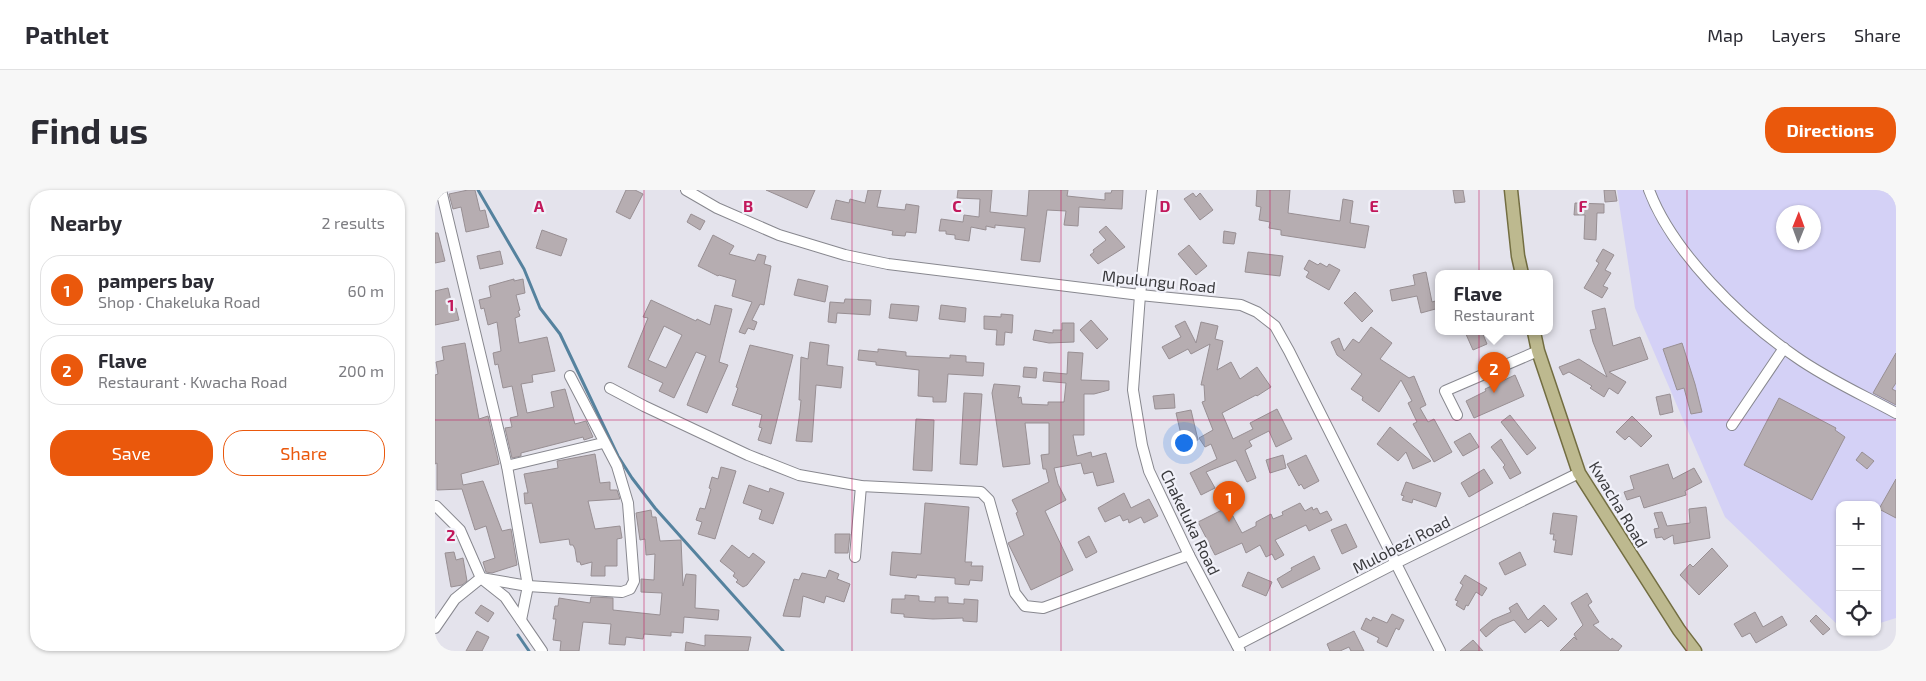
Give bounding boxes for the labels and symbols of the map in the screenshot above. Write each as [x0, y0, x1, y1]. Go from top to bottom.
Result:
text: A [534, 196, 545, 215]
text: B [743, 196, 753, 215]
text: C [952, 196, 962, 215]
text: D [1160, 196, 1171, 215]
text: E [1369, 196, 1379, 215]
text: F [1579, 196, 1588, 215]
north arrow [1776, 205, 1821, 250]
street label: Mpulungu Road [1101, 266, 1217, 296]
text: 1 [448, 295, 454, 314]
pin: 2 [1478, 352, 1510, 393]
your location [1171, 430, 1197, 456]
street label: Kwacha Road [1586, 457, 1652, 551]
street label: Chakeluka Road [1157, 466, 1225, 578]
pin: 1 [1213, 481, 1245, 522]
street label: Mulobezi Road [1349, 511, 1453, 577]
text: 2 [446, 525, 456, 544]

